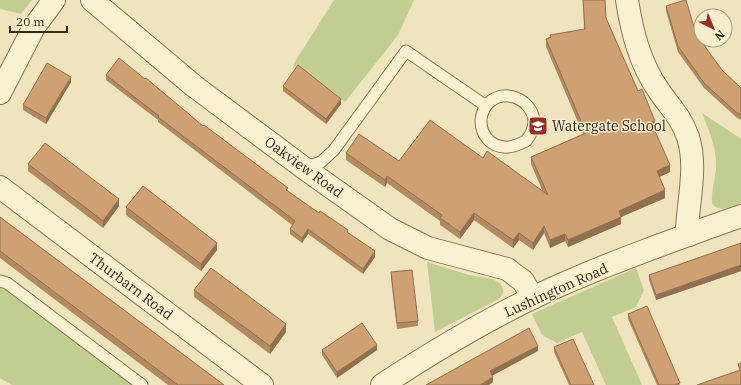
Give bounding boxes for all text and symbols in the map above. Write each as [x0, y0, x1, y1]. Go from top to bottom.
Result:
scale bar [10, 8, 67, 34]
north arrow [693, 8, 733, 48]
text: 20 m [16, 14, 45, 29]
text: N [712, 27, 728, 44]
school or university icon: Watergate School [527, 115, 549, 137]
place label: Watergate School [552, 117, 666, 135]
street label: Oakview Road [261, 132, 347, 202]
street label: Thurbarn Road [85, 249, 177, 324]
street label: Lushington Road [501, 259, 611, 321]

